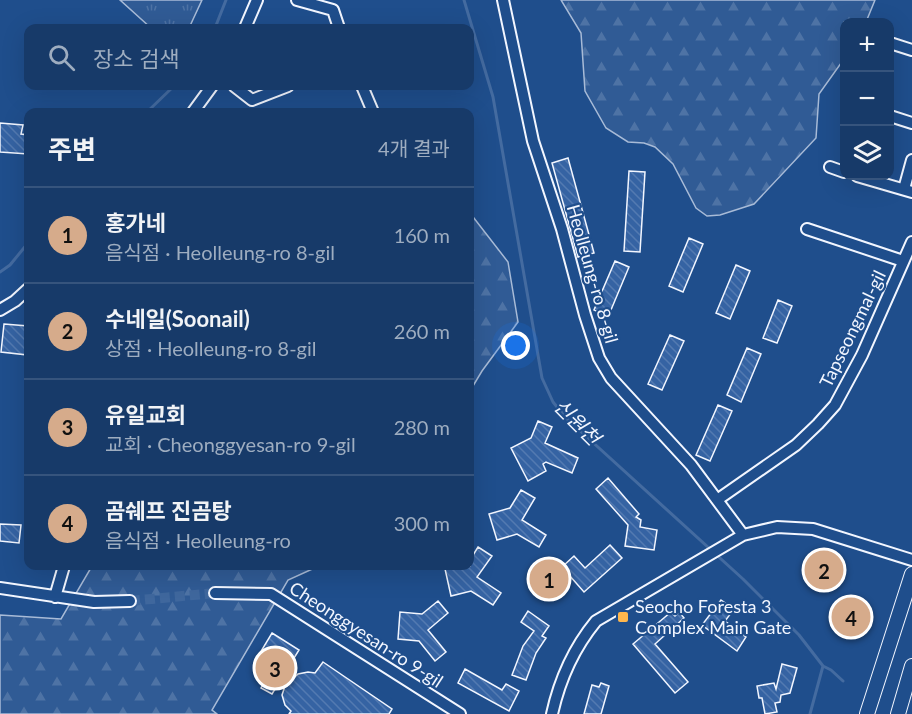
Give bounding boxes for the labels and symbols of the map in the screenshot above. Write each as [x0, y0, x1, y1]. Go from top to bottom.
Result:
street label: Heolleung-ro 8-gil [563, 202, 623, 346]
street label: Tapseongmal-gil [814, 267, 890, 391]
your location [501, 331, 530, 360]
water label: 신원천 [550, 393, 608, 451]
pin: 2 [804, 548, 844, 592]
pin: 1 [530, 556, 568, 602]
street label: Cheonggyesan-ro 9-gil [286, 576, 447, 692]
pin: 4 [832, 594, 870, 640]
place label: Seocho Foresta 3 Complex Main Gate [635, 595, 791, 638]
marker: Seocho Foresta 3 Complex Main Gate [616, 610, 630, 624]
pin: 3 [256, 646, 294, 690]

